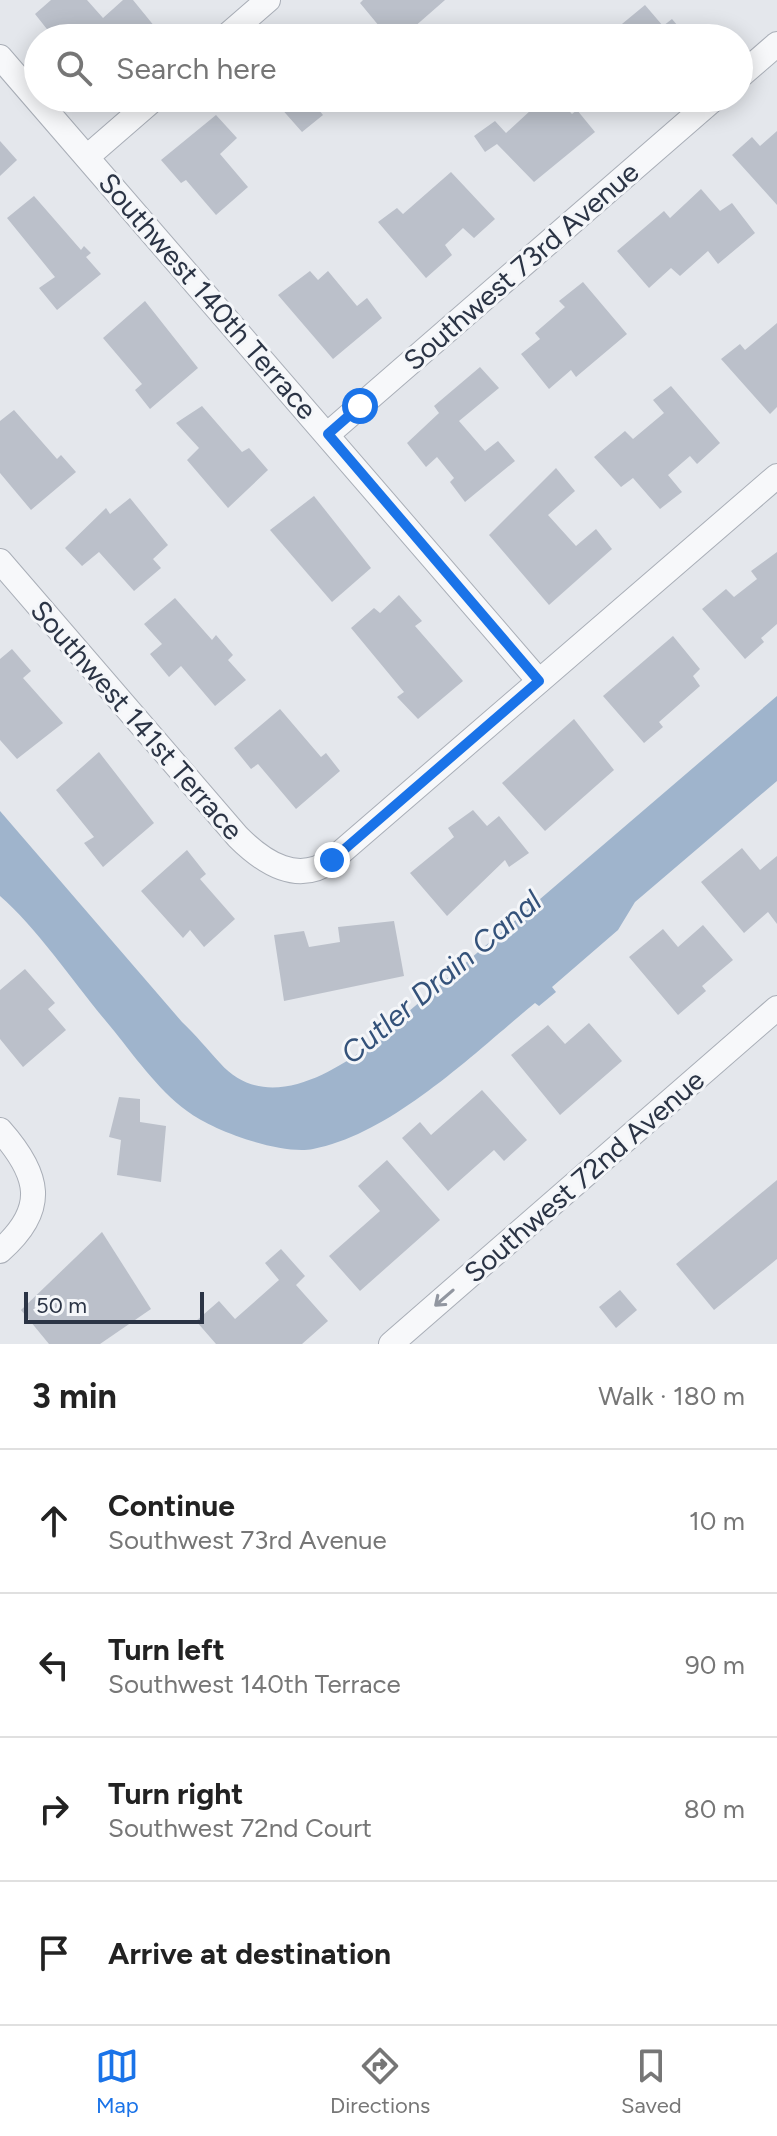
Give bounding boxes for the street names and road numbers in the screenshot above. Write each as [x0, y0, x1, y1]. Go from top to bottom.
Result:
street label: Southwest 73rd Avenue [397, 155, 645, 377]
street label: Southwest 140th Terrace [92, 166, 324, 426]
street label: Southwest 141st Terrace [24, 593, 250, 847]
street label: Southwest 72nd Avenue [457, 1063, 711, 1289]

